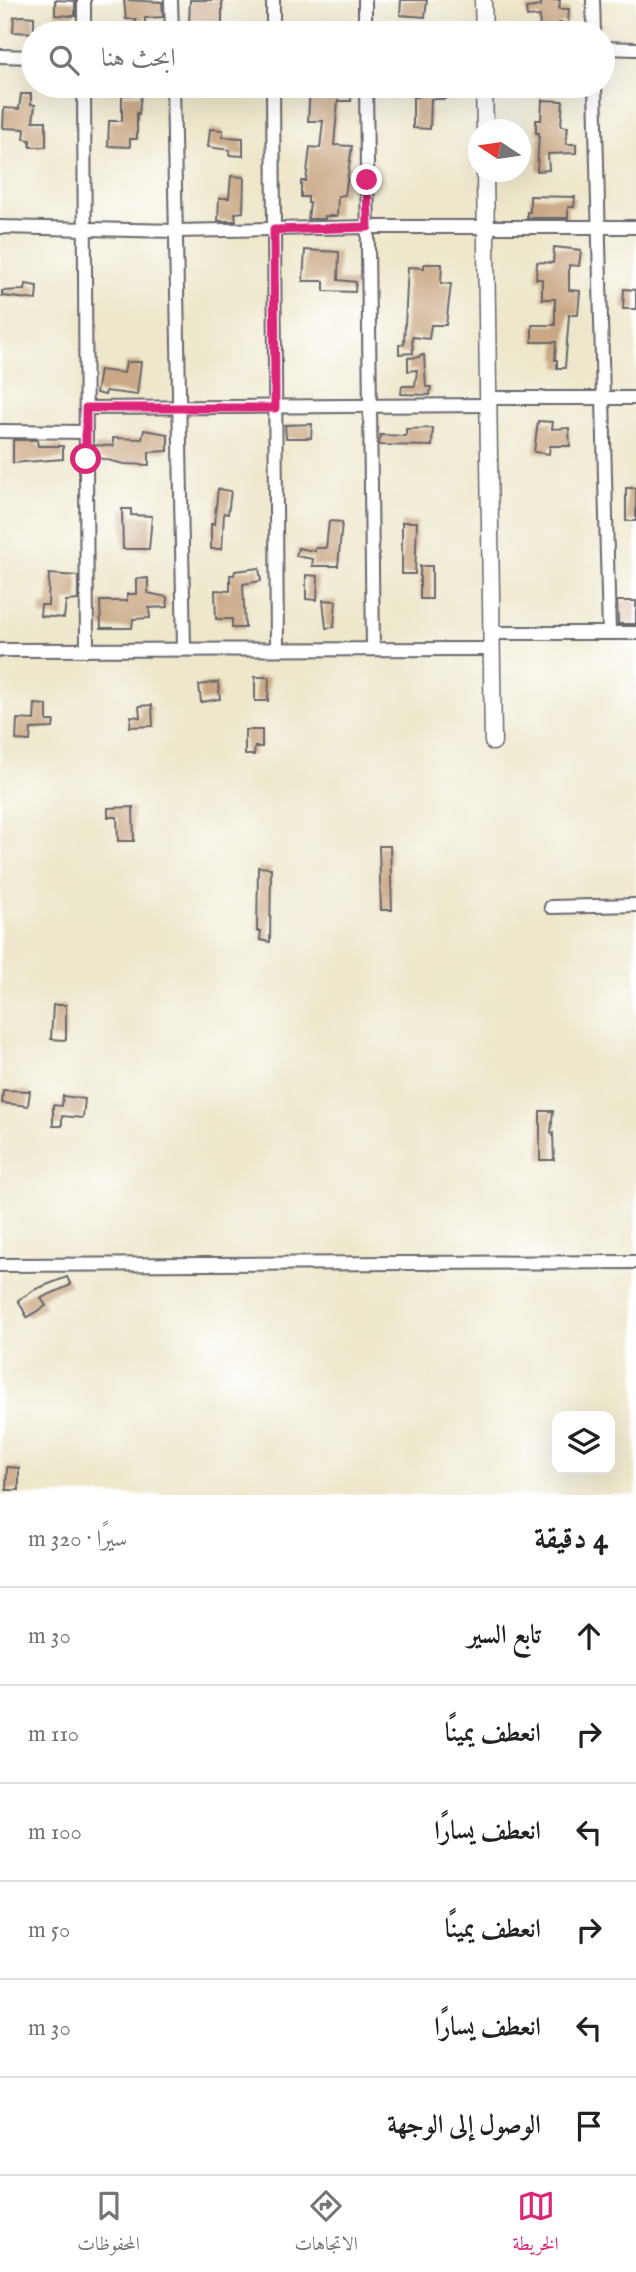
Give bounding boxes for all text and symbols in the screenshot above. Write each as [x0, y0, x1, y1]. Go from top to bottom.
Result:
search box [21, 21, 615, 98]
icon: search [45, 41, 83, 79]
text: ابحث هنا [101, 42, 176, 75]
north arrow [468, 119, 531, 182]
route end [351, 164, 382, 195]
route start [70, 443, 101, 474]
map controls [552, 1411, 615, 1474]
button: layers [552, 1411, 615, 1474]
text: 4 دقيقة [534, 1521, 608, 1559]
text: سيرًا · 320 m [28, 1525, 127, 1554]
icon: ahead [570, 1617, 608, 1655]
text: تابع السير [467, 1619, 541, 1652]
text: 30 m [28, 1622, 71, 1651]
icon: right [570, 1715, 608, 1753]
text: انعطف يمينًا [445, 1717, 541, 1750]
text: 110 m [28, 1720, 79, 1749]
icon: left [570, 1813, 608, 1851]
text: انعطف يسارًا [434, 1815, 541, 1848]
text: 100 m [28, 1818, 82, 1847]
icon: right [570, 1911, 608, 1949]
text: انعطف يمينًا [445, 1913, 541, 1946]
text: 50 m [28, 1916, 70, 1945]
icon: left [570, 2009, 608, 2047]
text: انعطف يسارًا [434, 2011, 541, 2044]
text: 30 m [28, 2014, 71, 2043]
icon: arrive [570, 2107, 608, 2145]
text: الوصول إلى الوجهة [387, 2109, 541, 2142]
tab: المحفوظات [77, 2187, 140, 2262]
tab: الاتجاهات [295, 2187, 358, 2262]
tab: الخريطة [512, 2187, 559, 2262]

